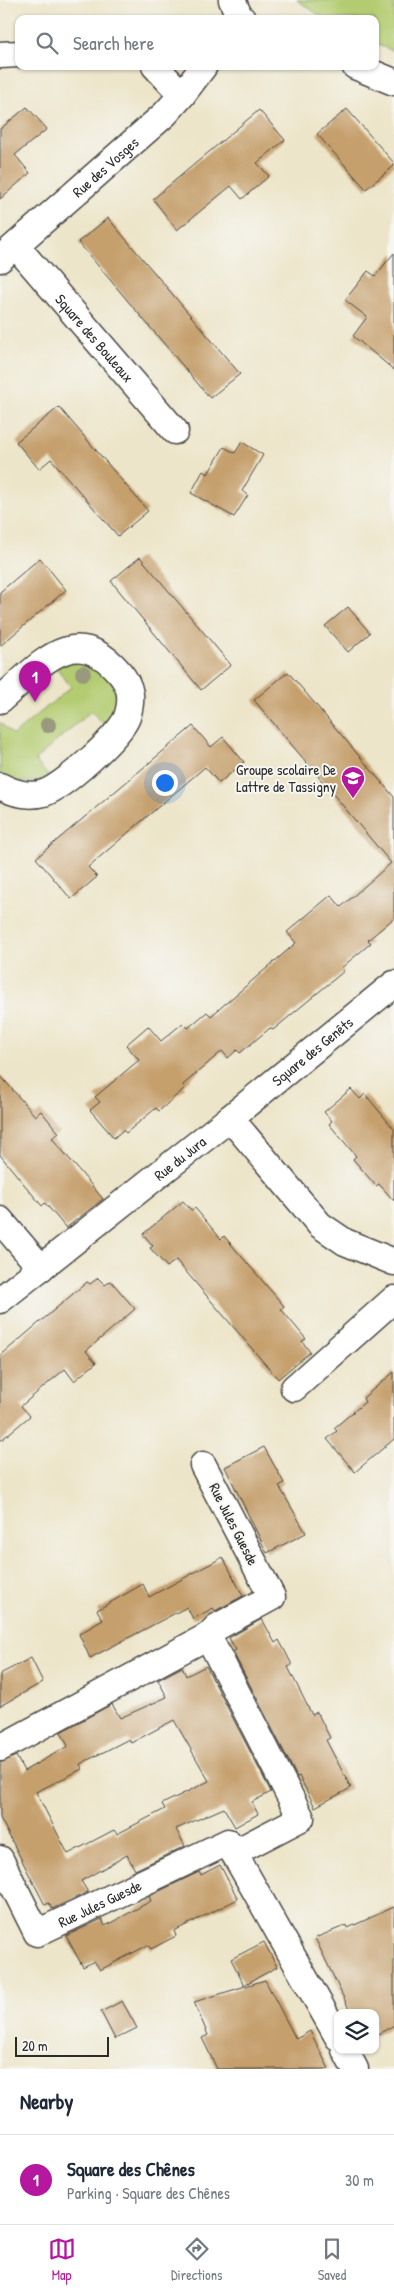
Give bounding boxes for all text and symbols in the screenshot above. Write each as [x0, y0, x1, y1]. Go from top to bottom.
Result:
search box [15, 15, 379, 70]
icon: search [33, 29, 61, 57]
text: Search here [73, 30, 154, 56]
street label: Rue des Vosges [67, 131, 143, 202]
street label: Square des Bouleaux [51, 289, 139, 387]
pin: 1 [19, 661, 51, 702]
place label: Groupe scolaire De Lattre de Tassigny [236, 759, 336, 797]
school or university icon: Groupe scolaire De Lattre de Tassigny [340, 765, 366, 799]
your location [152, 770, 178, 796]
street label: Square des Genêts [267, 1011, 357, 1090]
street label: Rue du Jura [149, 1131, 210, 1185]
street label: Rue Jules Guesde [204, 1479, 264, 1569]
street label: Rue Jules Guesde [54, 1874, 145, 1932]
map controls [334, 2009, 379, 2054]
button: layers [334, 2009, 379, 2054]
scale bar [15, 2034, 109, 2057]
text: 20 m [22, 2036, 48, 2055]
text: Nearby [20, 2087, 73, 2116]
text: Square des Chênes [67, 2156, 195, 2182]
text: 1 [33, 2169, 39, 2191]
text: 30 m [345, 2169, 374, 2191]
text: Parking · Square des Chênes [67, 2182, 230, 2204]
tab: Map [48, 2235, 76, 2284]
tab: Directions [171, 2235, 222, 2284]
tab: Saved [318, 2235, 346, 2284]

